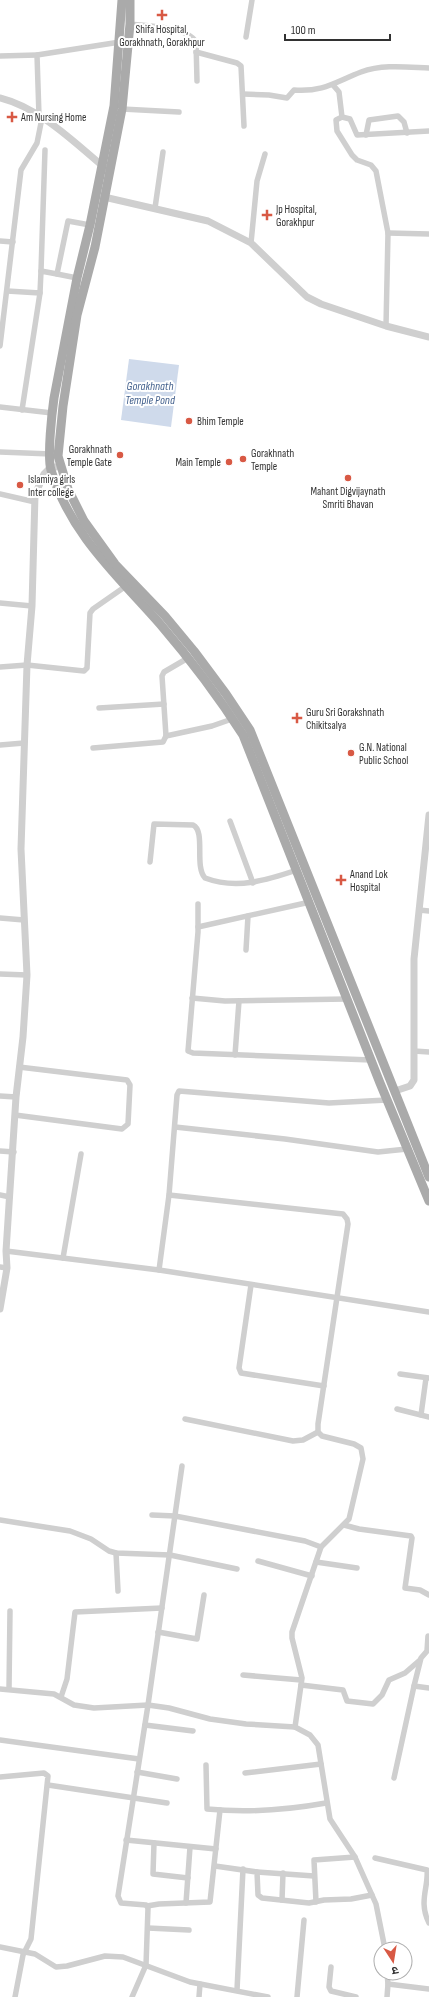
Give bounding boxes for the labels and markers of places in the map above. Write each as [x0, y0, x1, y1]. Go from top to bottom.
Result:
marker: Shifa Hospital, Gorakhnath, Gorakhpur [156, 9, 168, 21]
place label: Shifa Hospital, Gorakhnath, Gorakhpur [119, 23, 205, 49]
marker: Am Nursing Home [6, 111, 18, 123]
place label: Am Nursing Home [20, 111, 86, 124]
place label: Jp Hospital, Gorakhpur [275, 203, 317, 229]
marker: Jp Hospital, Gorakhpur [261, 209, 273, 221]
place label: Bhim Temple [197, 415, 244, 428]
marker: Bhim Temple [184, 416, 194, 426]
place label: Gorakhnath Temple Gate [67, 443, 112, 469]
place label: Gorakhnath Temple [251, 447, 294, 473]
marker: Gorakhnath Temple Gate [115, 450, 125, 460]
marker: Gorakhnath Temple [238, 454, 248, 464]
place label: Main Temple [175, 456, 221, 469]
marker: Main Temple [224, 457, 234, 467]
place label: Islamiya girls Inter college [28, 473, 75, 499]
marker: Mahant Digvijaynath Smriti Bhavan [343, 473, 353, 483]
marker: Islamiya girls Inter college [15, 480, 25, 490]
place label: Mahant Digvijaynath Smriti Bhavan [311, 485, 386, 511]
place label: Guru Sri Gorakshnath Chikitsalya [306, 706, 385, 732]
marker: Guru Sri Gorakshnath Chikitsalya [291, 712, 303, 724]
place label: G.N. National Public School [359, 741, 408, 767]
marker: G.N. National Public School [346, 748, 356, 758]
place label: Anand Lok Hospital [349, 868, 388, 894]
marker: Anand Lok Hospital [335, 874, 347, 886]

